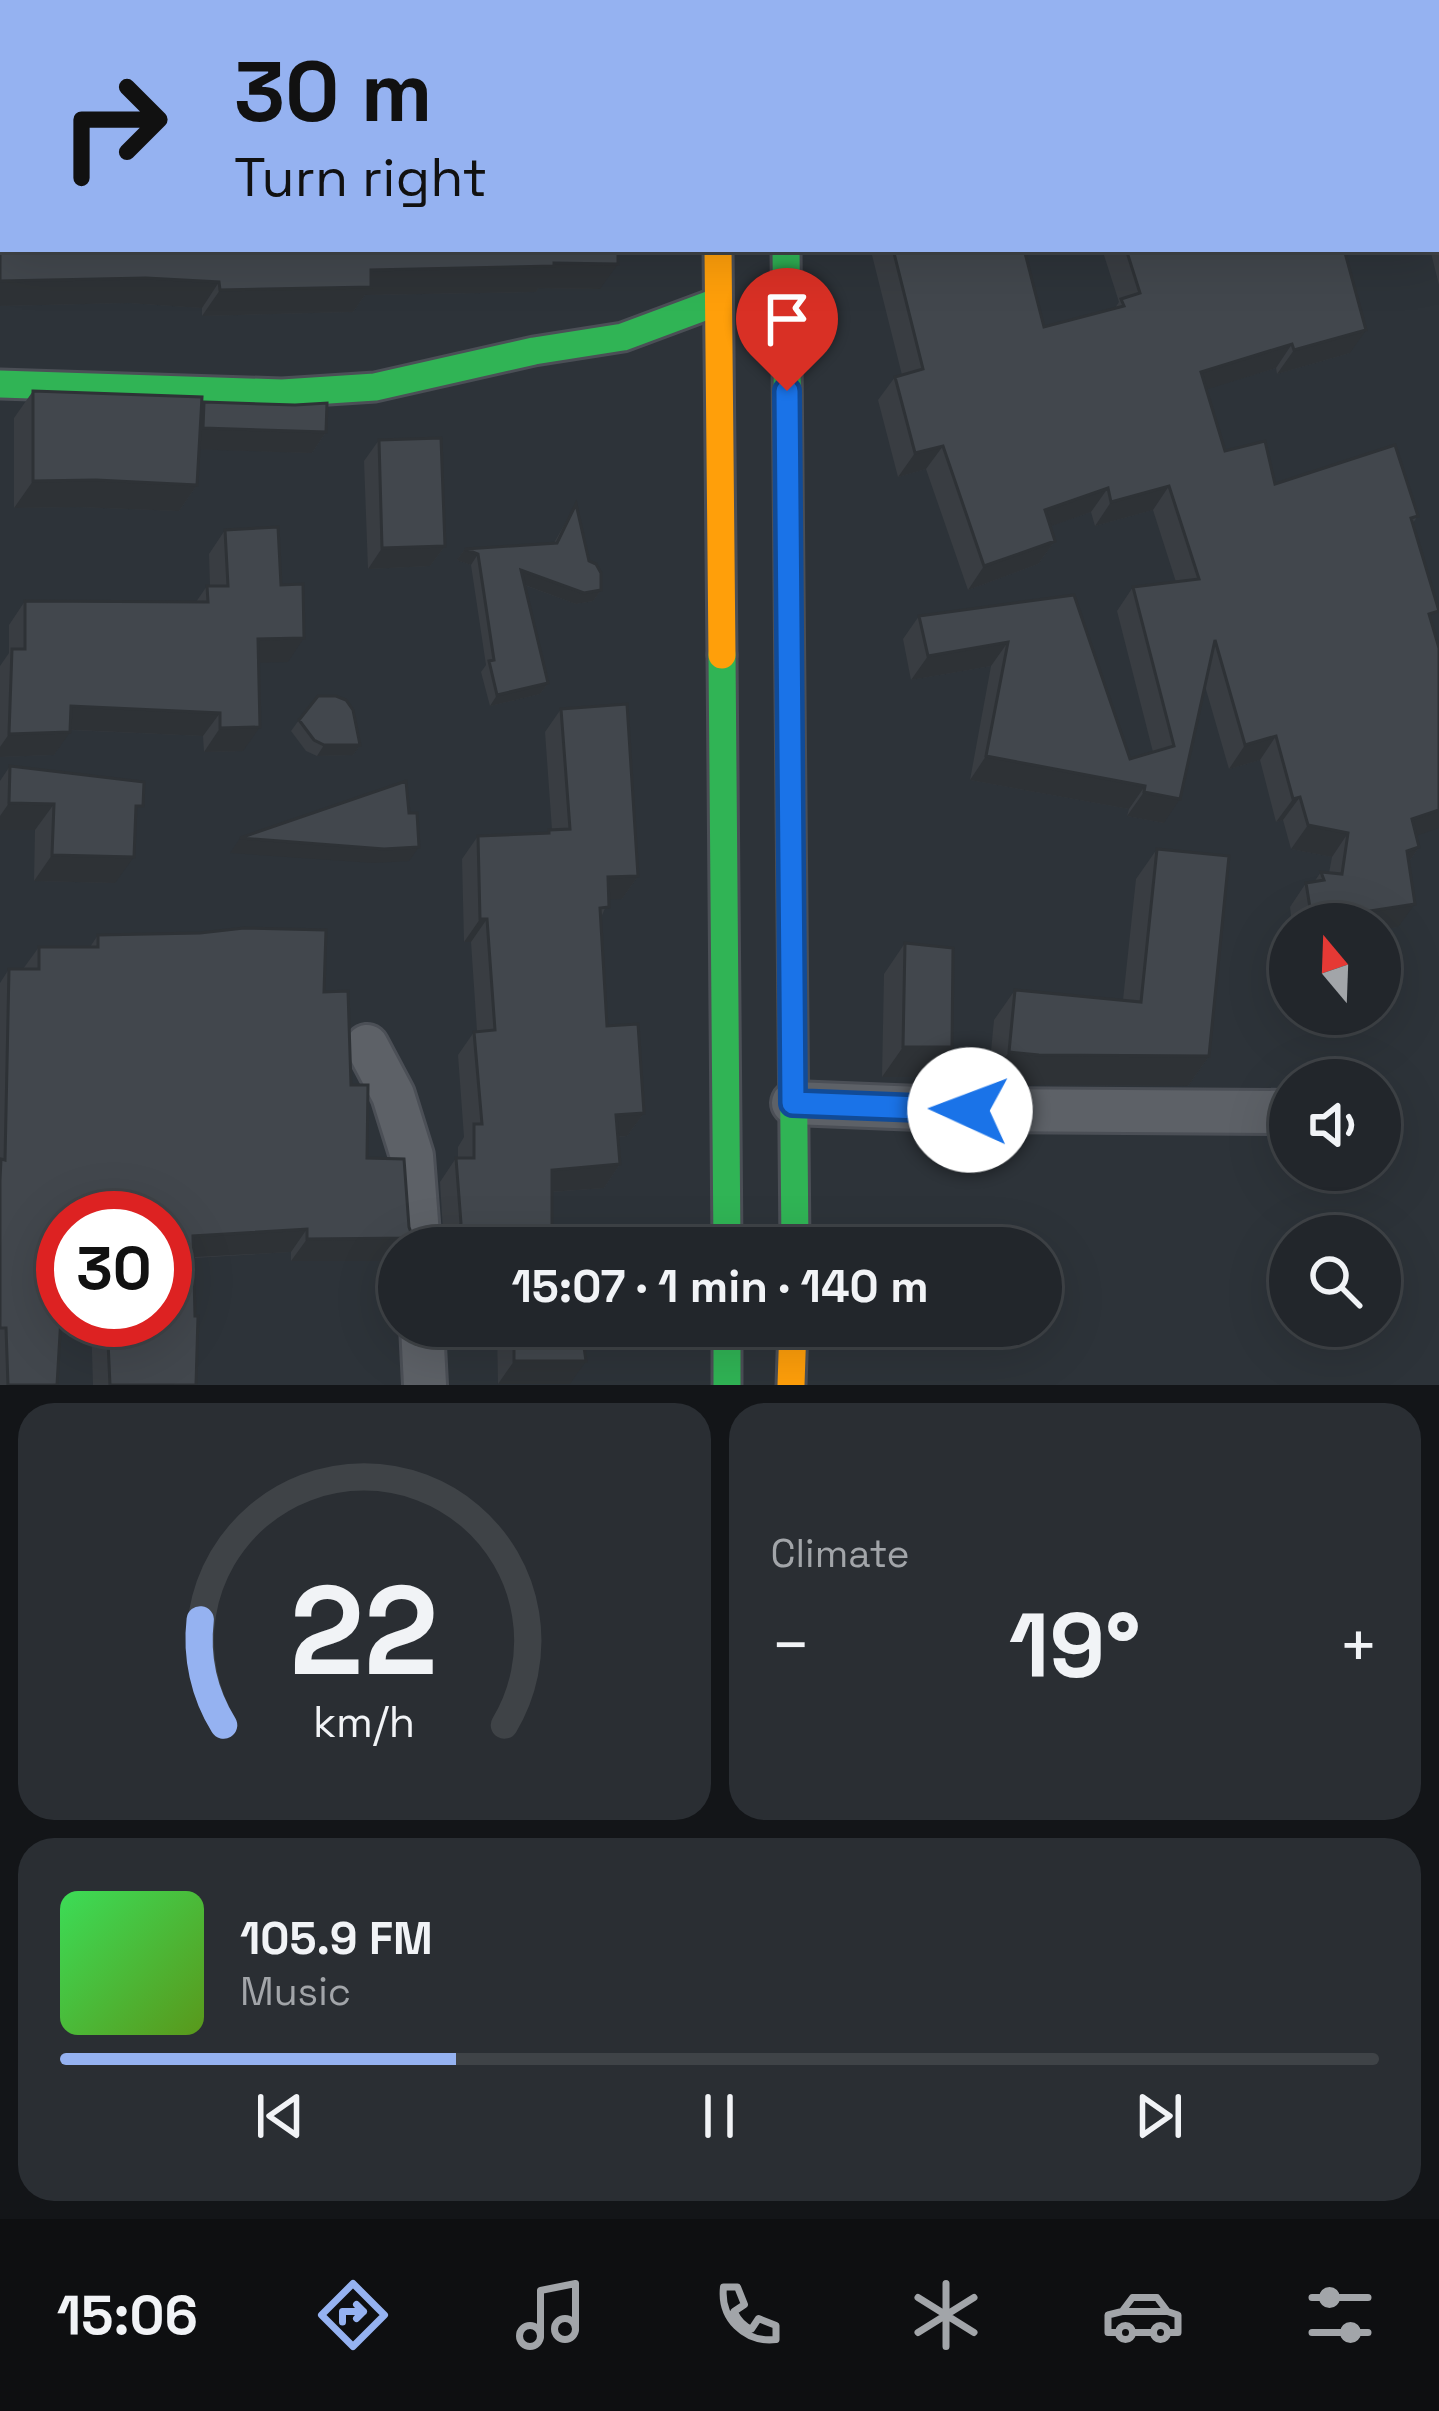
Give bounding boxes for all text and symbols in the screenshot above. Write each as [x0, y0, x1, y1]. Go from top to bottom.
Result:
text: 30 m [234, 38, 433, 146]
icon: right [36, 48, 192, 204]
text: Turn right [234, 143, 487, 212]
pin [736, 268, 838, 391]
icon: arrive [754, 286, 820, 352]
north arrow [1269, 903, 1401, 1035]
map controls [1269, 903, 1401, 1347]
position arrow [907, 1047, 1033, 1173]
button: sound [1269, 1059, 1401, 1191]
speed limit sign: 30 [36, 1191, 192, 1347]
button: search [1269, 1215, 1401, 1347]
text: 15:07 · 1 min · 140 m [511, 1258, 929, 1315]
text: Climate [771, 1529, 910, 1578]
text: 22 [290, 1551, 438, 1710]
text: 19° [1009, 1588, 1141, 1703]
text: − [771, 1603, 811, 1687]
text: + [1338, 1603, 1379, 1687]
text: km/h [313, 1694, 415, 1749]
text: 105.9 FM [240, 1910, 433, 1967]
text: Music [240, 1967, 351, 2016]
icon: previous [247, 2083, 313, 2149]
icon: pause [686, 2083, 752, 2149]
icon: next [1126, 2083, 1192, 2149]
icon: directions [311, 2273, 395, 2357]
icon: music [509, 2273, 593, 2357]
icon: phone [706, 2273, 790, 2357]
icon: climate [904, 2273, 988, 2357]
icon: car [1101, 2273, 1185, 2357]
icon: filters [1298, 2273, 1382, 2357]
text: 15:06 [57, 2281, 198, 2350]

